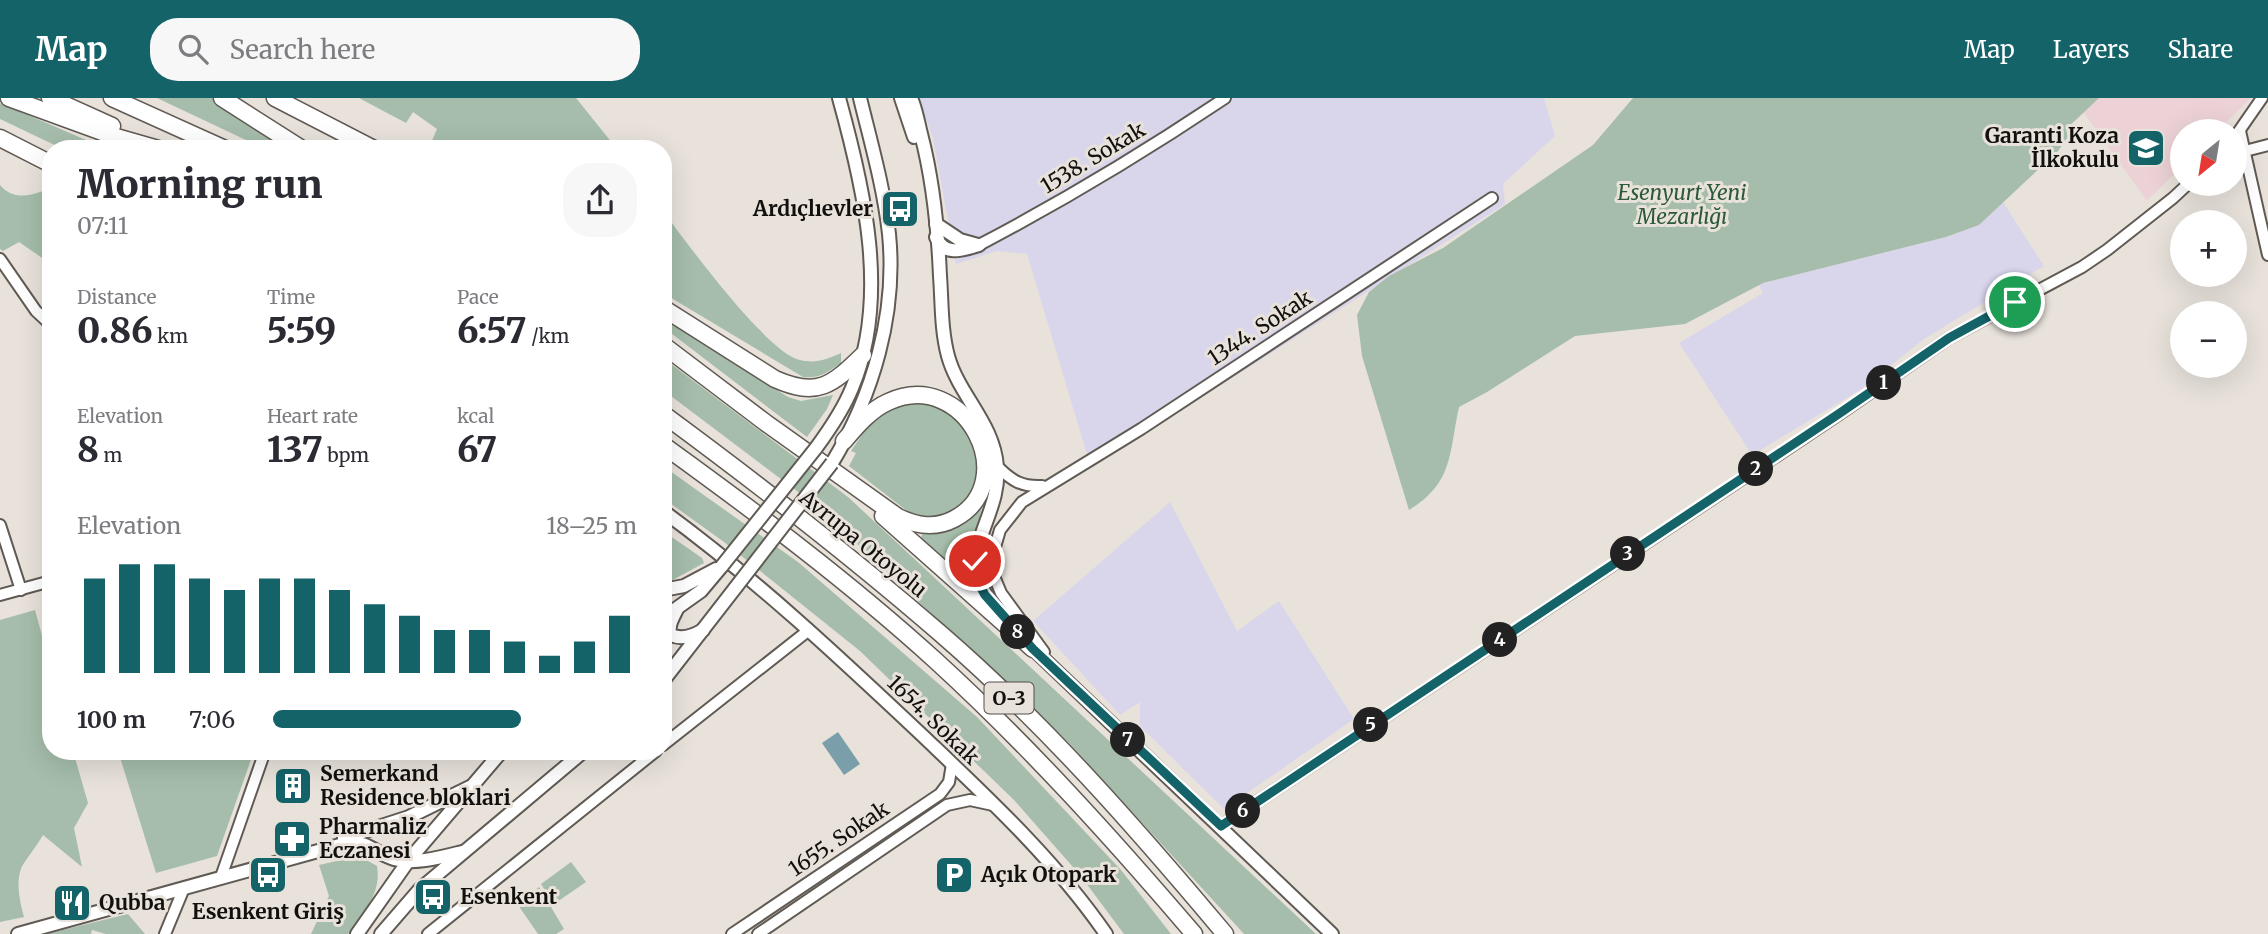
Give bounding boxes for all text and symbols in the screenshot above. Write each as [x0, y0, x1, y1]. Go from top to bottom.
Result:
search box [150, 18, 640, 81]
text: Map [35, 29, 108, 70]
icon: search [174, 30, 212, 68]
text: Search here [230, 33, 375, 66]
text: Map [1964, 34, 2015, 65]
text: Layers [2053, 34, 2129, 65]
text: Share [2167, 34, 2233, 65]
street label: 1538. Sokak [1036, 115, 1150, 199]
north arrow [2170, 119, 2247, 196]
map controls [2170, 119, 2247, 378]
place label: Garanti Koza İlkokulu [1985, 122, 2119, 173]
school or university icon: Garanti Koza İlkokulu [2125, 127, 2167, 169]
text: Morning run [77, 161, 323, 208]
button: share [563, 163, 637, 237]
park label: Esenyurt Yeni Mezarlığı [1618, 179, 1746, 230]
bus stop icon: Ardıçlıevler [879, 188, 921, 230]
place label: Ardıçlıevler [752, 195, 873, 222]
button: + [2170, 210, 2247, 287]
text: 07:11 [77, 211, 128, 240]
pin [1985, 272, 2045, 332]
street label: 1344. Sokak [1202, 283, 1318, 371]
icon: arrive [1996, 283, 2034, 321]
text: Distance [77, 285, 156, 309]
text: Time [267, 285, 315, 309]
text: Pace [457, 285, 499, 309]
button: − [2170, 301, 2247, 378]
text: 0.86 [77, 309, 153, 353]
text: 5:59 [267, 309, 336, 353]
text: 6:57 [457, 309, 527, 353]
text: km [153, 324, 188, 348]
text: /km [527, 324, 569, 348]
pin: 1 [1867, 366, 1902, 400]
text: 1 [1879, 370, 1888, 394]
text: Elevation [77, 404, 163, 428]
text: Heart rate [267, 404, 358, 428]
text: kcal [457, 404, 494, 428]
text: 8 [77, 428, 99, 472]
text: 137 [267, 428, 323, 472]
text: 67 [457, 428, 497, 472]
text: m [99, 443, 122, 467]
text: bpm [323, 443, 369, 467]
pin: 2 [1738, 452, 1774, 486]
text: 2 [1750, 456, 1761, 480]
street label: Avrupa Otoyolu [793, 483, 933, 603]
text: Elevation [77, 511, 181, 540]
text: 18–25 m [546, 511, 637, 540]
pin [945, 531, 1005, 591]
pin: 3 [1610, 536, 1646, 572]
text: 3 [1622, 541, 1633, 565]
icon: check [956, 542, 994, 580]
pin: 8 [1000, 614, 1036, 650]
text: 8 [1012, 619, 1023, 643]
pin: 4 [1482, 622, 1518, 658]
text: 4 [1493, 627, 1506, 651]
street label: 1654. Sokak [882, 669, 986, 771]
road number: O-3 [984, 682, 1034, 713]
text: 100 m [77, 705, 146, 734]
text: 7:06 [189, 705, 235, 734]
pin: 5 [1354, 708, 1388, 742]
text: 5 [1365, 712, 1376, 736]
pin: 7 [1110, 722, 1146, 758]
text: 7 [1122, 727, 1133, 751]
place label: Semerkand Residence bloklari [320, 760, 511, 811]
building icon: Semerkand Residence bloklari [272, 765, 314, 807]
pin: 6 [1226, 794, 1260, 828]
street label: 1655. Sokak [783, 795, 895, 882]
text: 6 [1237, 798, 1248, 822]
place label: Pharmaliz Eczanesi [319, 813, 427, 864]
pharmacy icon: Pharmaliz Eczanesi [271, 818, 313, 860]
bus stop icon: Esenkent Giriş [247, 854, 289, 896]
parking icon: Açık Otopark [933, 854, 975, 896]
place label: Açık Otopark [980, 861, 1117, 888]
bus stop icon: Esenkent [412, 876, 454, 918]
restaurant icon: Qubba [51, 882, 93, 924]
place label: Esenkent [460, 883, 558, 910]
place label: Qubba [99, 889, 166, 916]
place label: Esenkent Giriş [192, 898, 344, 925]

